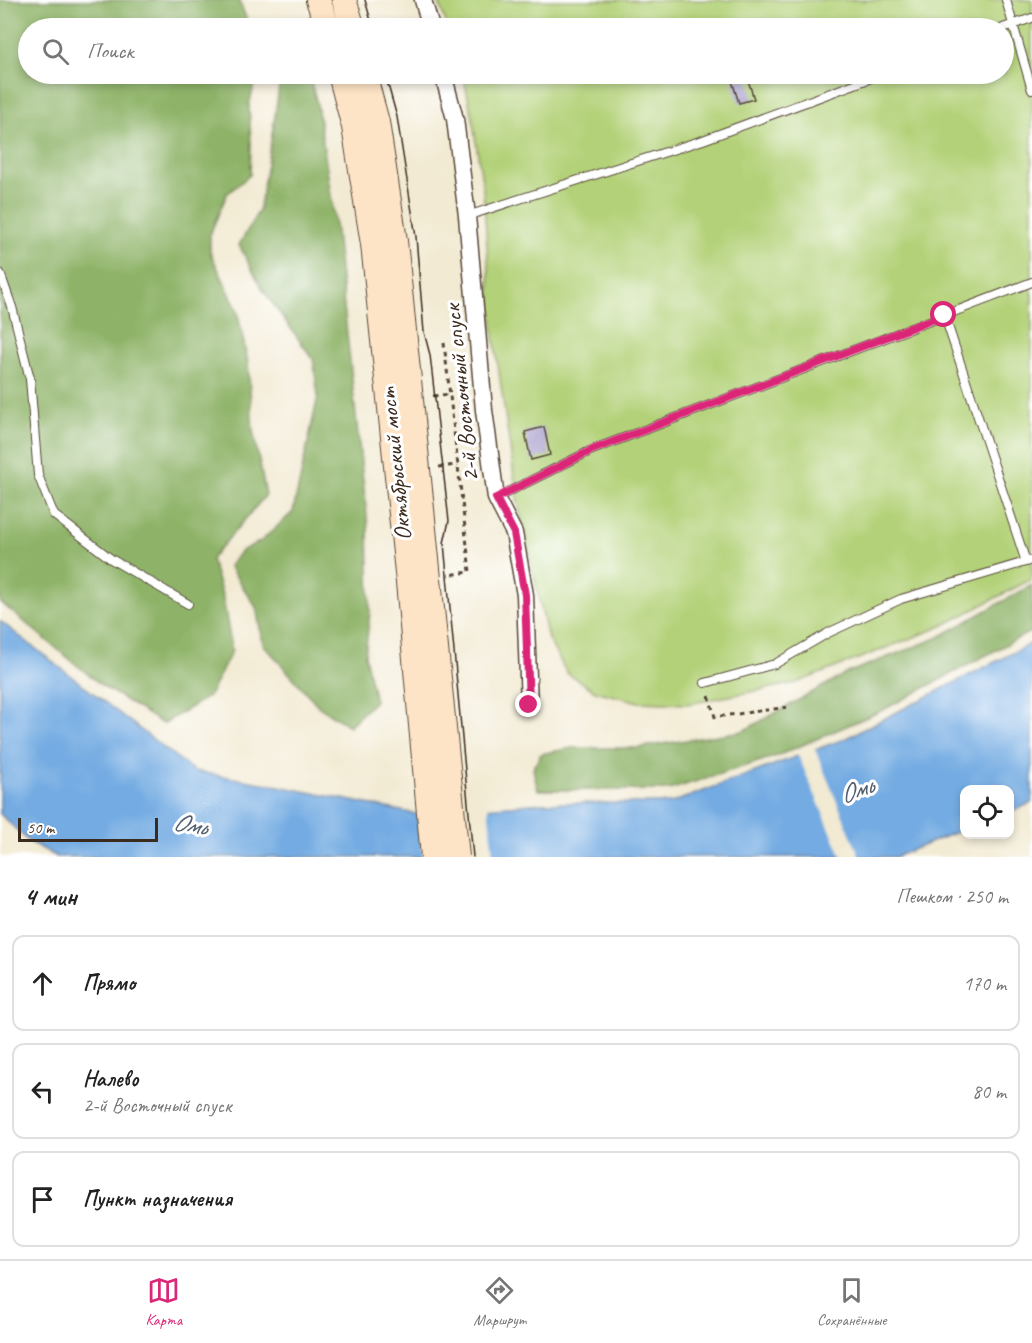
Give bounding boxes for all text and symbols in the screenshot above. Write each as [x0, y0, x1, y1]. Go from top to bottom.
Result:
search box [18, 18, 1014, 84]
icon: search [39, 35, 72, 68]
text: Поиск [87, 37, 133, 65]
street label: 2-й Восточный спуск [437, 301, 485, 483]
route start [930, 301, 956, 327]
street label: Октябрьский мост [372, 385, 418, 542]
route end [515, 691, 541, 717]
water label: Омь [835, 768, 880, 811]
map controls [960, 785, 1014, 839]
button: locate [960, 785, 1014, 839]
water label: Омь [171, 805, 212, 844]
scale bar [18, 815, 158, 842]
text: 50 m [27, 818, 54, 838]
text: 4 мин [24, 880, 77, 913]
text: Пешком · 250 m [896, 884, 1008, 909]
icon: ahead [26, 967, 59, 1000]
text: Прямо [83, 969, 135, 997]
text: 170 m [963, 971, 1006, 996]
text: Налево [83, 1065, 139, 1093]
icon: left [26, 1075, 59, 1108]
text: 80 m [972, 1079, 1006, 1104]
text: 2-й Восточный спуск [83, 1093, 231, 1118]
icon: arrive [26, 1183, 59, 1216]
text: Пункт назначения [83, 1185, 232, 1213]
tab: Карта [146, 1274, 182, 1330]
tab: Маршрут [473, 1274, 526, 1330]
tab: Сохранённые [817, 1274, 886, 1330]

